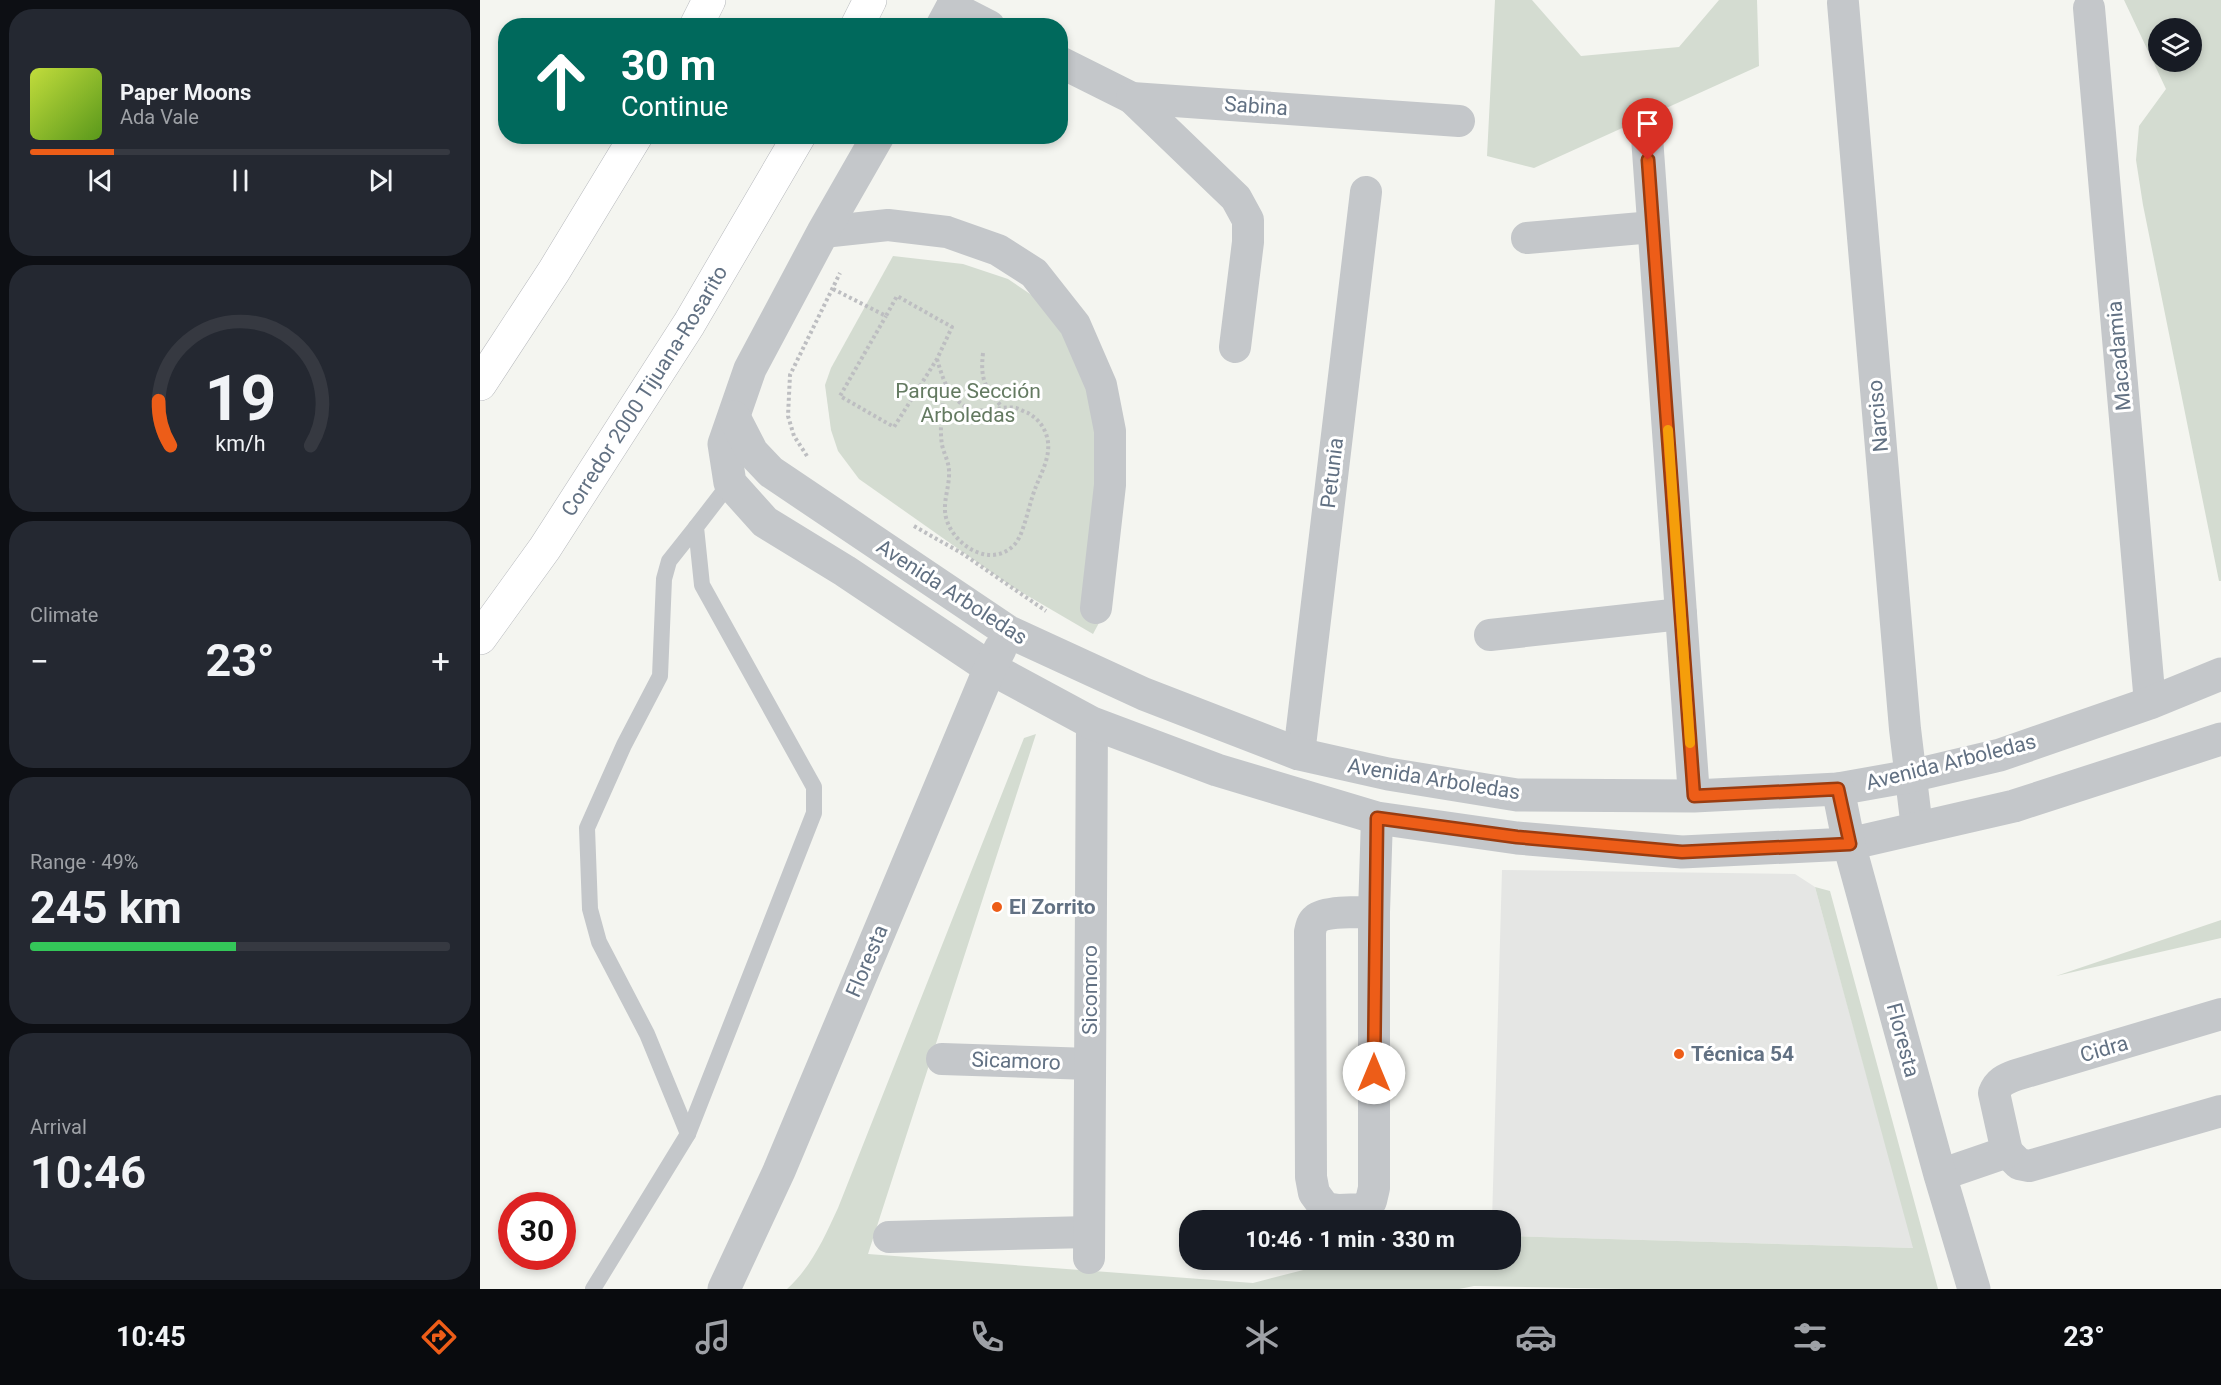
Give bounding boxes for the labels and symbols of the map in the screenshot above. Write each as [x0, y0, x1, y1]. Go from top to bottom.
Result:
street label: Sabina [1223, 92, 1289, 120]
pin [1622, 98, 1673, 160]
street label: Corredor 2000 Tijuana-Rosarito [557, 261, 732, 521]
street label: Macadamia [2102, 300, 2136, 412]
park label: Parque Sección Arboledas [895, 379, 1041, 427]
street label: Narciso [1863, 379, 1893, 453]
street label: Petunia [1316, 436, 1348, 510]
street label: Avenida Arboledas [872, 534, 1032, 650]
street label: Avenida Arboledas [1863, 729, 2039, 795]
street label: Avenida Arboledas [1346, 754, 1522, 804]
place label: El Zorrito [1009, 895, 1096, 919]
marker: El Zorrito [990, 900, 1004, 914]
street label: Floresta [841, 921, 893, 1001]
street label: Sicomoro [1078, 945, 1102, 1035]
street label: Floresta [1882, 1000, 1924, 1080]
street label: Cidra [2077, 1031, 2131, 1067]
position arrow [1342, 1041, 1406, 1105]
place label: Técnica 54 [1691, 1042, 1794, 1066]
street label: Sicamoro [971, 1047, 1061, 1075]
marker: Técnica 54 [1672, 1047, 1686, 1061]
speed limit sign: 30 [498, 1192, 576, 1270]

